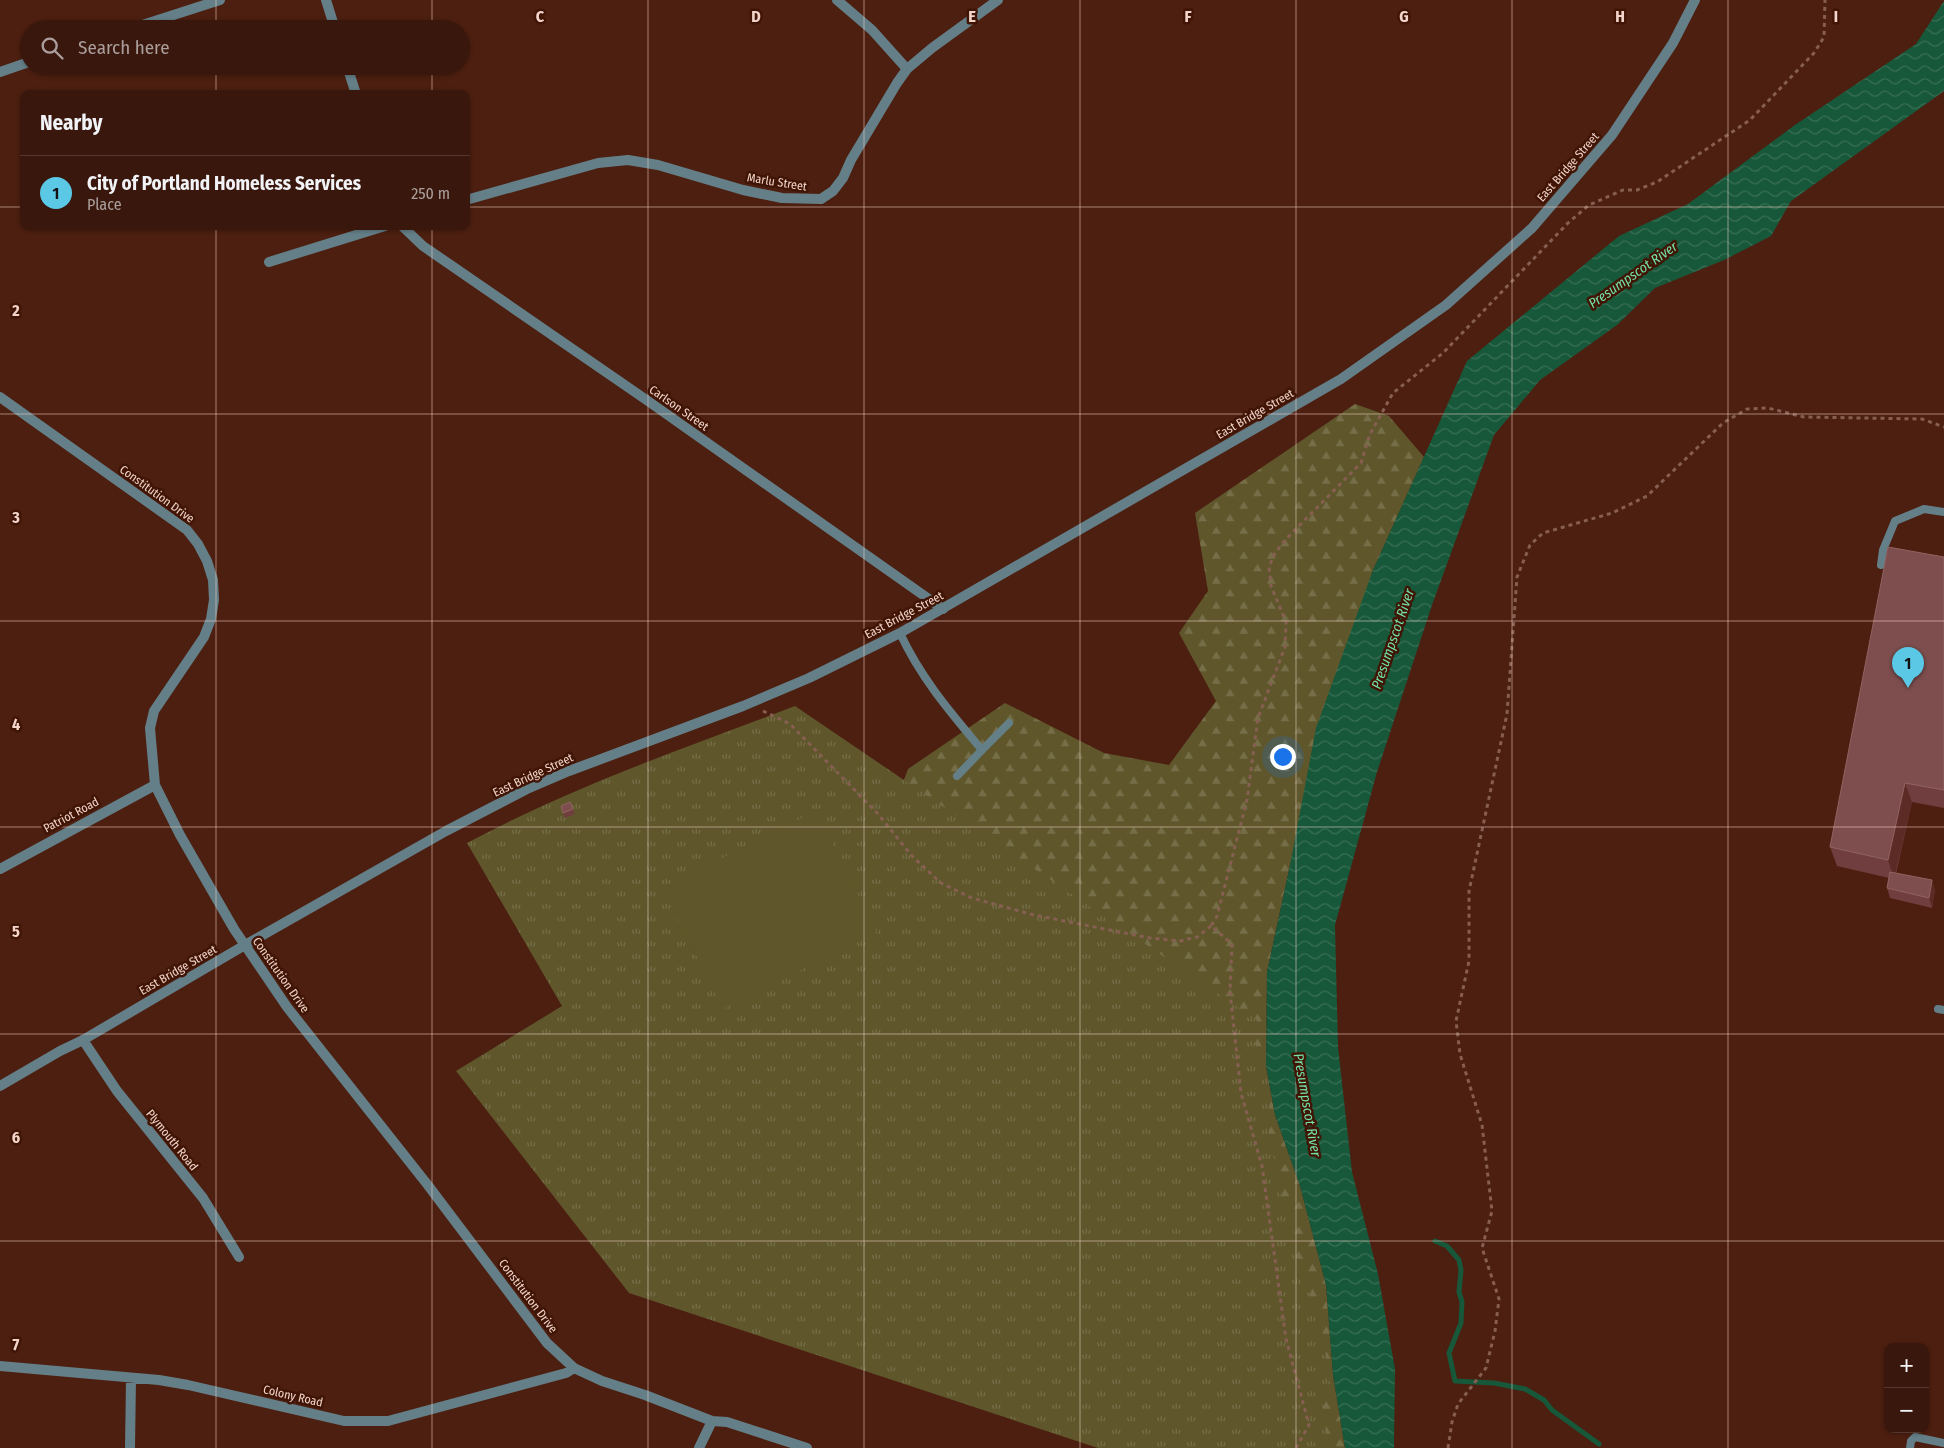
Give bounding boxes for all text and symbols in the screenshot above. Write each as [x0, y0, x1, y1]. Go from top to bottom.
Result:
text: C [536, 7, 545, 26]
text: D [751, 7, 761, 26]
text: E [968, 7, 976, 26]
text: F [1184, 7, 1192, 26]
text: G [1399, 7, 1409, 26]
text: H [1615, 7, 1625, 26]
text: I [1834, 7, 1838, 26]
search box [20, 20, 470, 75]
icon: search [38, 34, 66, 62]
text: Search here [78, 36, 170, 59]
text: Nearby [40, 110, 102, 136]
street label: East Bridge Street [1534, 129, 1602, 204]
street label: Marlu Street [746, 170, 808, 194]
text: City of Portland Homeless Services [87, 172, 361, 195]
text: 1 [53, 184, 59, 203]
text: 250 m [411, 184, 450, 203]
text: Place [87, 195, 122, 214]
water label: Presumpscot River [1585, 237, 1682, 312]
text: 2 [11, 301, 20, 320]
street label: Carlson Street [647, 382, 711, 434]
street label: East Bridge Street [1214, 386, 1296, 442]
street label: Constitution Drive [117, 462, 197, 526]
text: 3 [11, 508, 20, 527]
water label: Presumpscot River [1368, 586, 1418, 691]
street label: East Bridge Street [862, 588, 946, 642]
pin: 1 [1892, 647, 1924, 688]
text: 4 [12, 715, 20, 734]
your location [1270, 744, 1296, 770]
street label: East Bridge Street [491, 750, 575, 800]
street label: Patriot Road [41, 795, 101, 835]
text: 5 [12, 922, 20, 941]
street label: Constitution Drive [250, 935, 312, 1015]
street label: East Bridge Street [137, 942, 219, 998]
water label: Presumpscot River [1290, 1052, 1325, 1159]
street label: Plymouth Road [143, 1107, 201, 1173]
text: 6 [12, 1128, 20, 1147]
street label: Constitution Drive [496, 1256, 560, 1336]
text: 7 [13, 1335, 20, 1354]
map controls [1884, 1343, 1929, 1433]
button: + [1884, 1343, 1929, 1388]
street label: Colony Road [262, 1382, 324, 1410]
button: − [1884, 1388, 1929, 1433]

